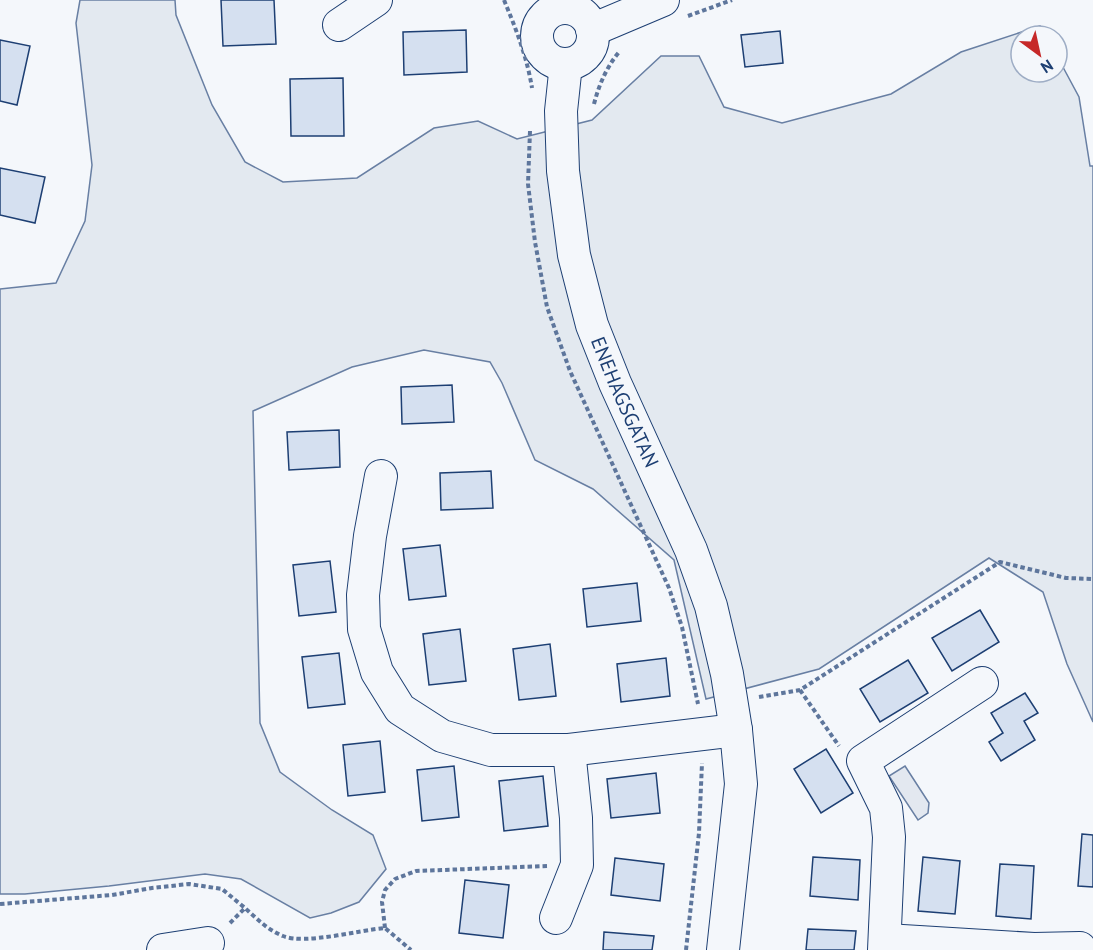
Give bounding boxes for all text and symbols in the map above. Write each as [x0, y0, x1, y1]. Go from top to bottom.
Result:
north arrow [1009, 24, 1069, 84]
text: N [1037, 55, 1057, 78]
street label: ENEHAGSGATAN [585, 333, 665, 472]

